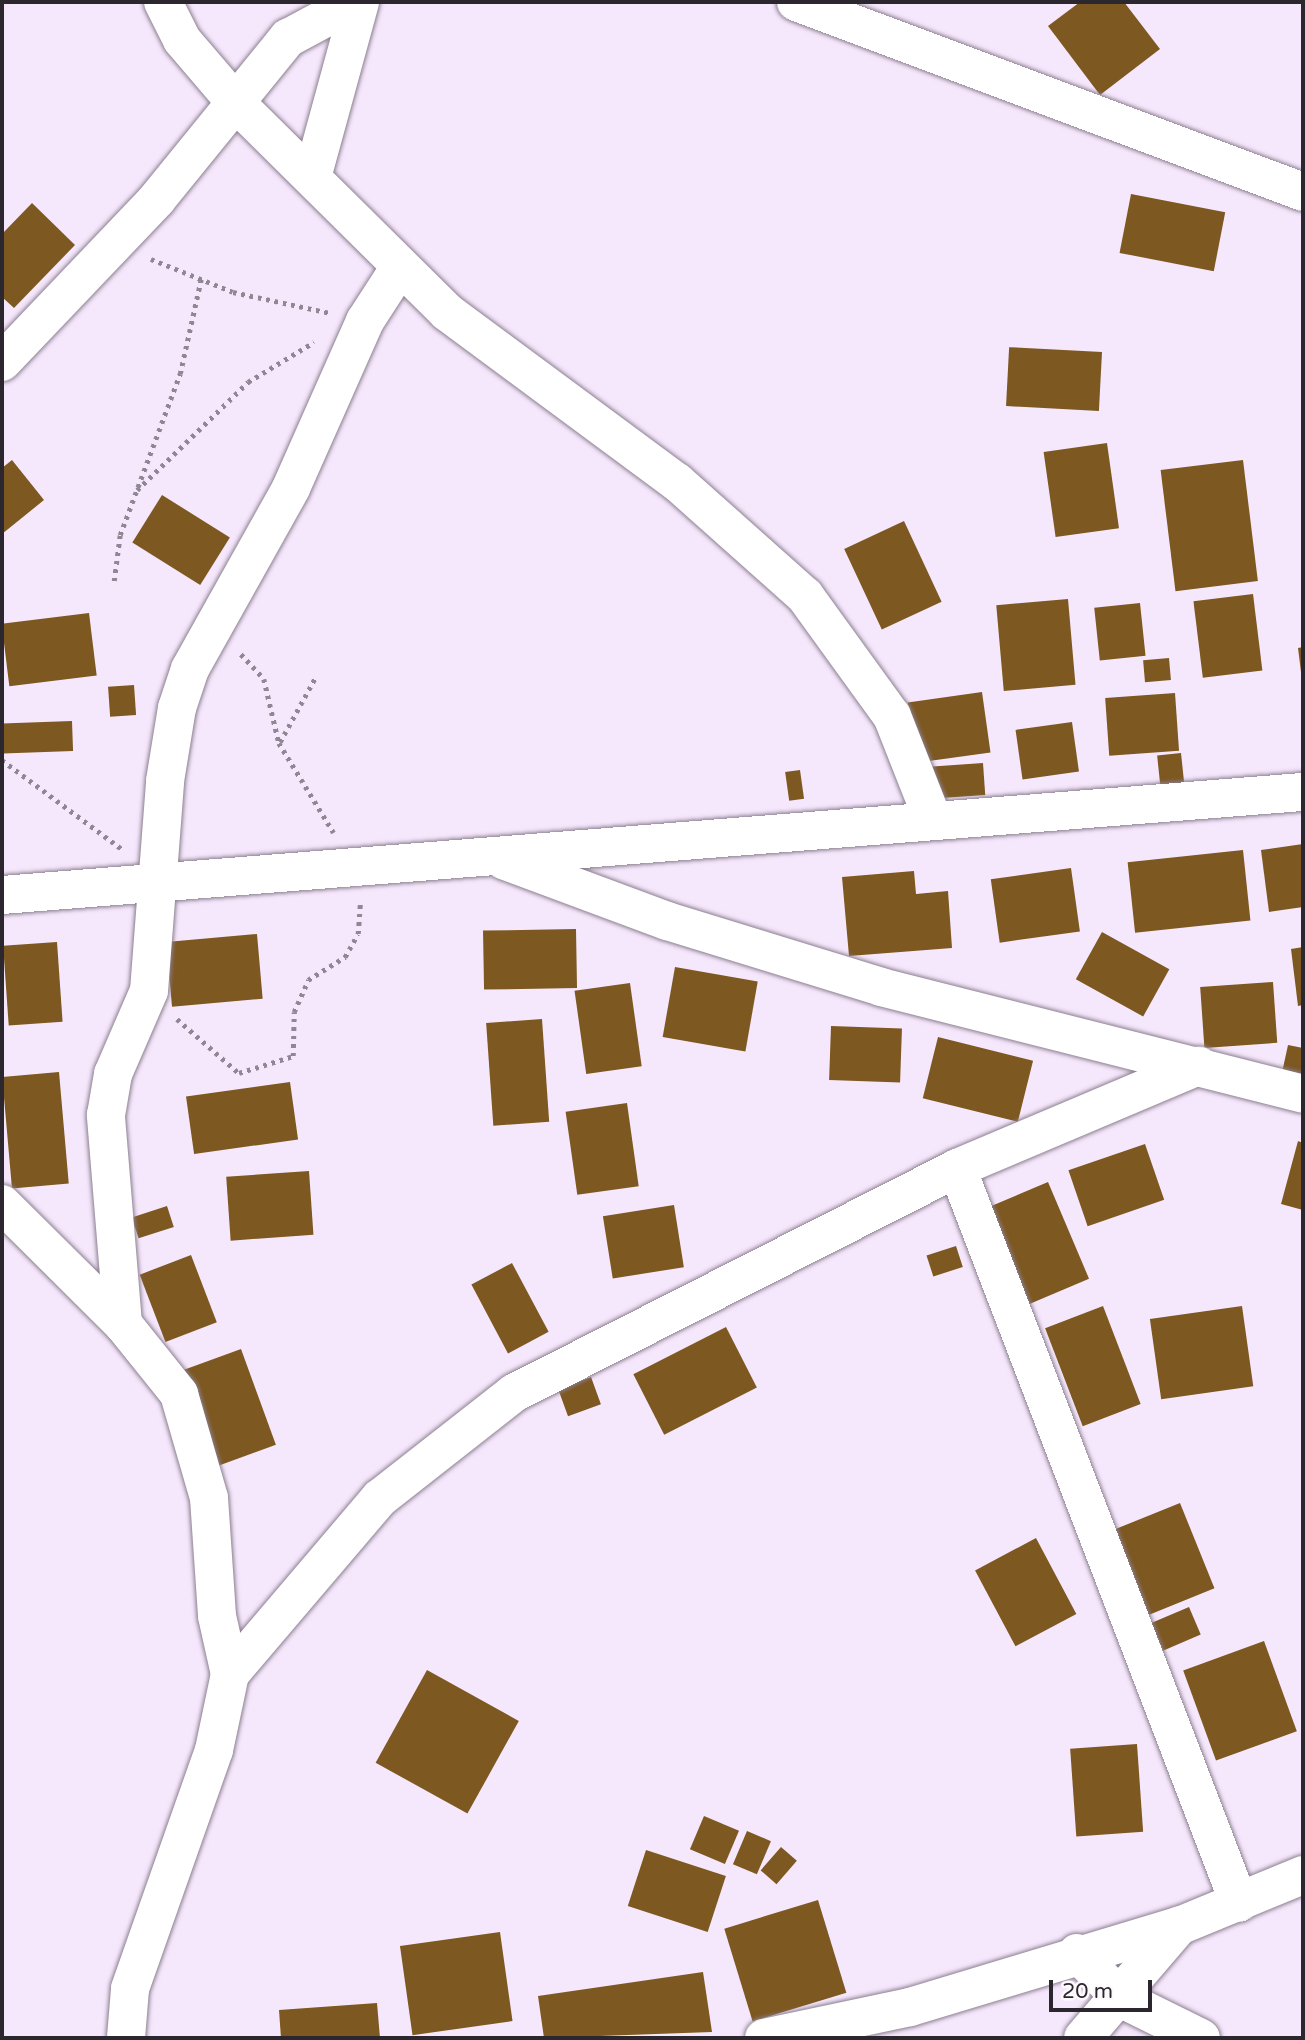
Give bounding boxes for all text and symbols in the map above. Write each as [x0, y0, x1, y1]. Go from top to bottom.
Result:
scale bar [1053, 1966, 1156, 2010]
text: 20 m [1062, 1979, 1113, 2004]

